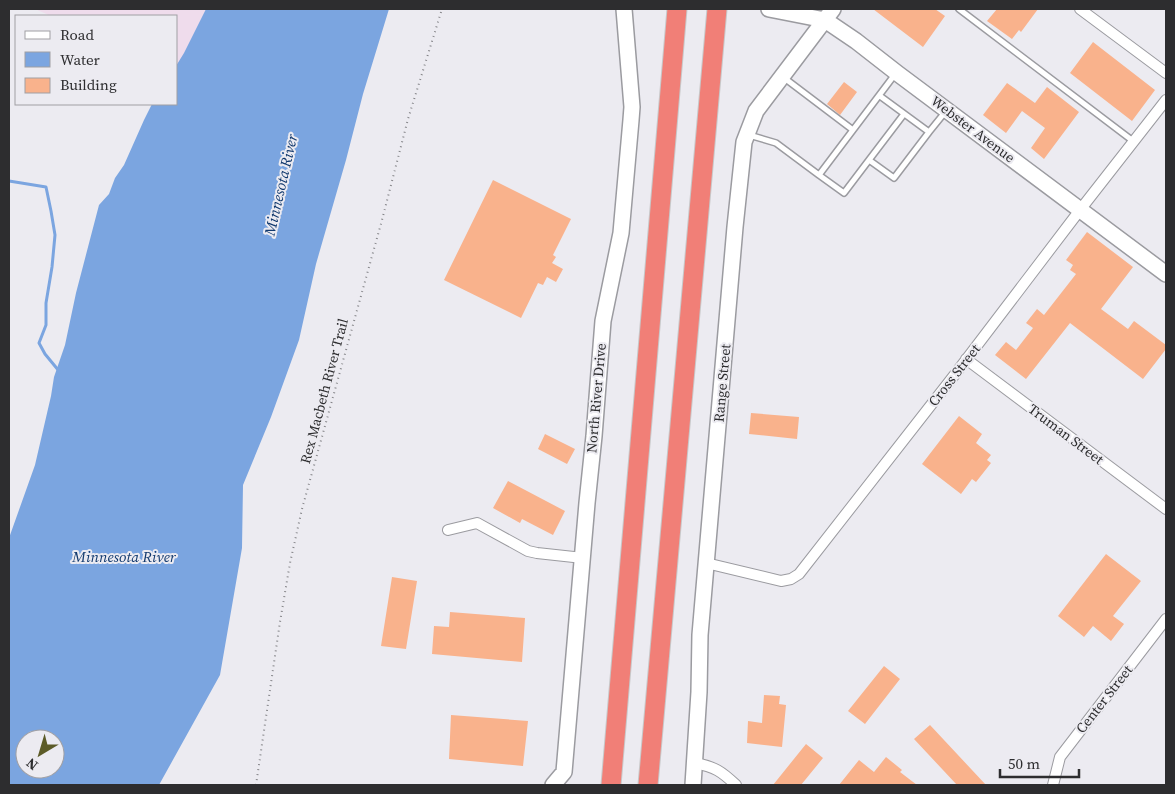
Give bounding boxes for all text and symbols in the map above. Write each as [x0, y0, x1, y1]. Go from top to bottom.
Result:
legend [15, 15, 178, 105]
text: Road [60, 24, 94, 45]
text: Water [60, 49, 101, 70]
text: Building [60, 74, 117, 95]
street label: Webster Avenue [927, 91, 1019, 167]
water label: Minnesota River [258, 131, 303, 239]
street label: Rex Macbeth River Trail [295, 316, 353, 466]
street label: Cross Street [923, 339, 985, 410]
street label: North River Drive [581, 342, 611, 454]
street label: Range Street [709, 343, 735, 423]
street label: Truman Street [1024, 399, 1108, 469]
water label: Minnesota River [71, 546, 177, 567]
street label: Center Street [1071, 660, 1137, 737]
north arrow [15, 729, 65, 779]
scale bar [1000, 746, 1079, 778]
text: N [22, 753, 42, 775]
text: 50 m [1008, 753, 1040, 774]

